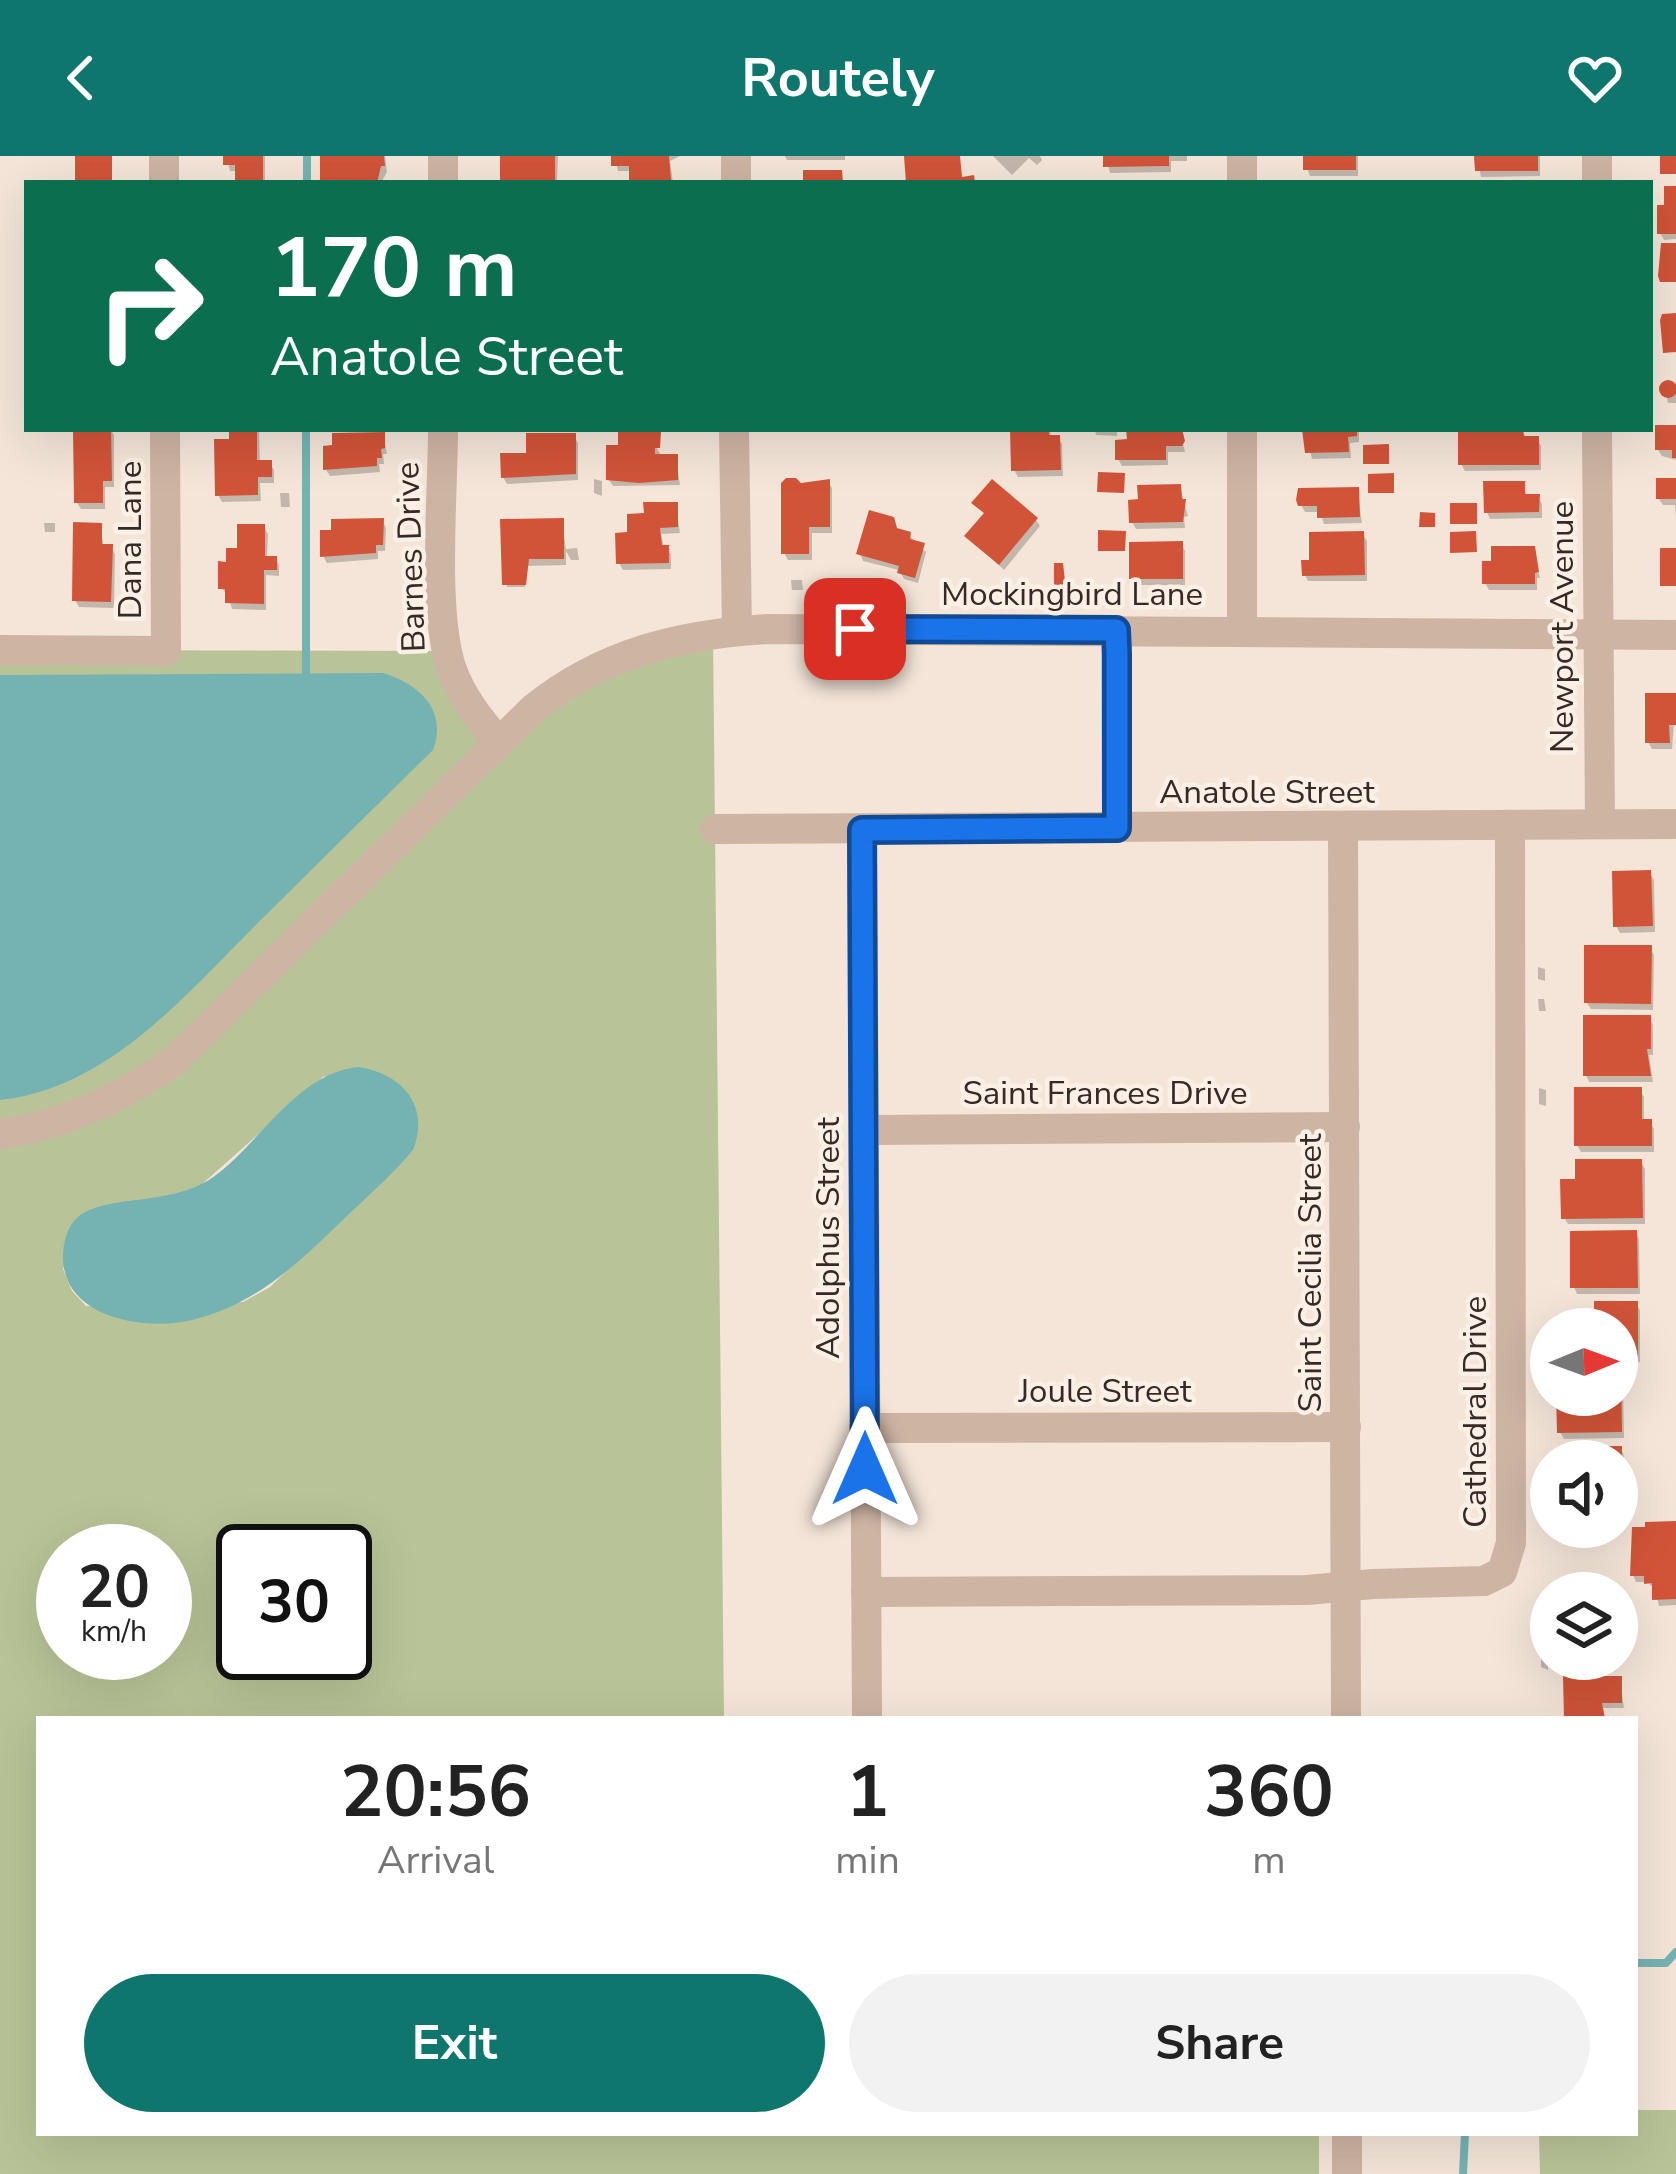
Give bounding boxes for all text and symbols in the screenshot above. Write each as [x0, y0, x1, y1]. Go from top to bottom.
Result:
text: Routely [741, 41, 935, 115]
icon: back [48, 45, 114, 111]
icon: heart [1562, 45, 1628, 111]
text: 170 m [270, 211, 518, 326]
icon: right [72, 228, 228, 384]
text: Anatole Street [270, 320, 623, 394]
street label: Dana Lane [108, 461, 153, 619]
street label: Barnes Drive [385, 461, 437, 653]
street label: Newport Avenue [1540, 501, 1585, 753]
street label: Mockingbird Lane [941, 572, 1203, 617]
pin [804, 578, 906, 680]
icon: arrive [822, 596, 888, 662]
street label: Anatole Street [1159, 770, 1375, 815]
street label: Saint Frances Drive [963, 1071, 1247, 1116]
street label: Adolphus Street [806, 1116, 851, 1359]
street label: Saint Cecilia Street [1288, 1133, 1333, 1413]
street label: Cathedral Drive [1453, 1296, 1498, 1528]
north arrow [1530, 1308, 1638, 1416]
map controls [1530, 1308, 1638, 1680]
street label: Joule Street [1017, 1369, 1192, 1414]
position arrow [802, 1406, 928, 1532]
button: sound [1530, 1440, 1638, 1548]
speed limit sign: 30 [216, 1524, 372, 1680]
text: 20 [78, 1546, 150, 1628]
button: layers [1530, 1572, 1638, 1680]
text: km/h [81, 1611, 147, 1652]
text: 20:56 [340, 1743, 531, 1841]
text: 1 [846, 1743, 889, 1841]
text: 360 [1204, 1743, 1334, 1841]
text: Arrival [377, 1834, 494, 1887]
text: min [835, 1834, 900, 1887]
text: m [1252, 1834, 1286, 1887]
button: Exit [84, 1974, 825, 2112]
button: Share [849, 1974, 1590, 2112]

